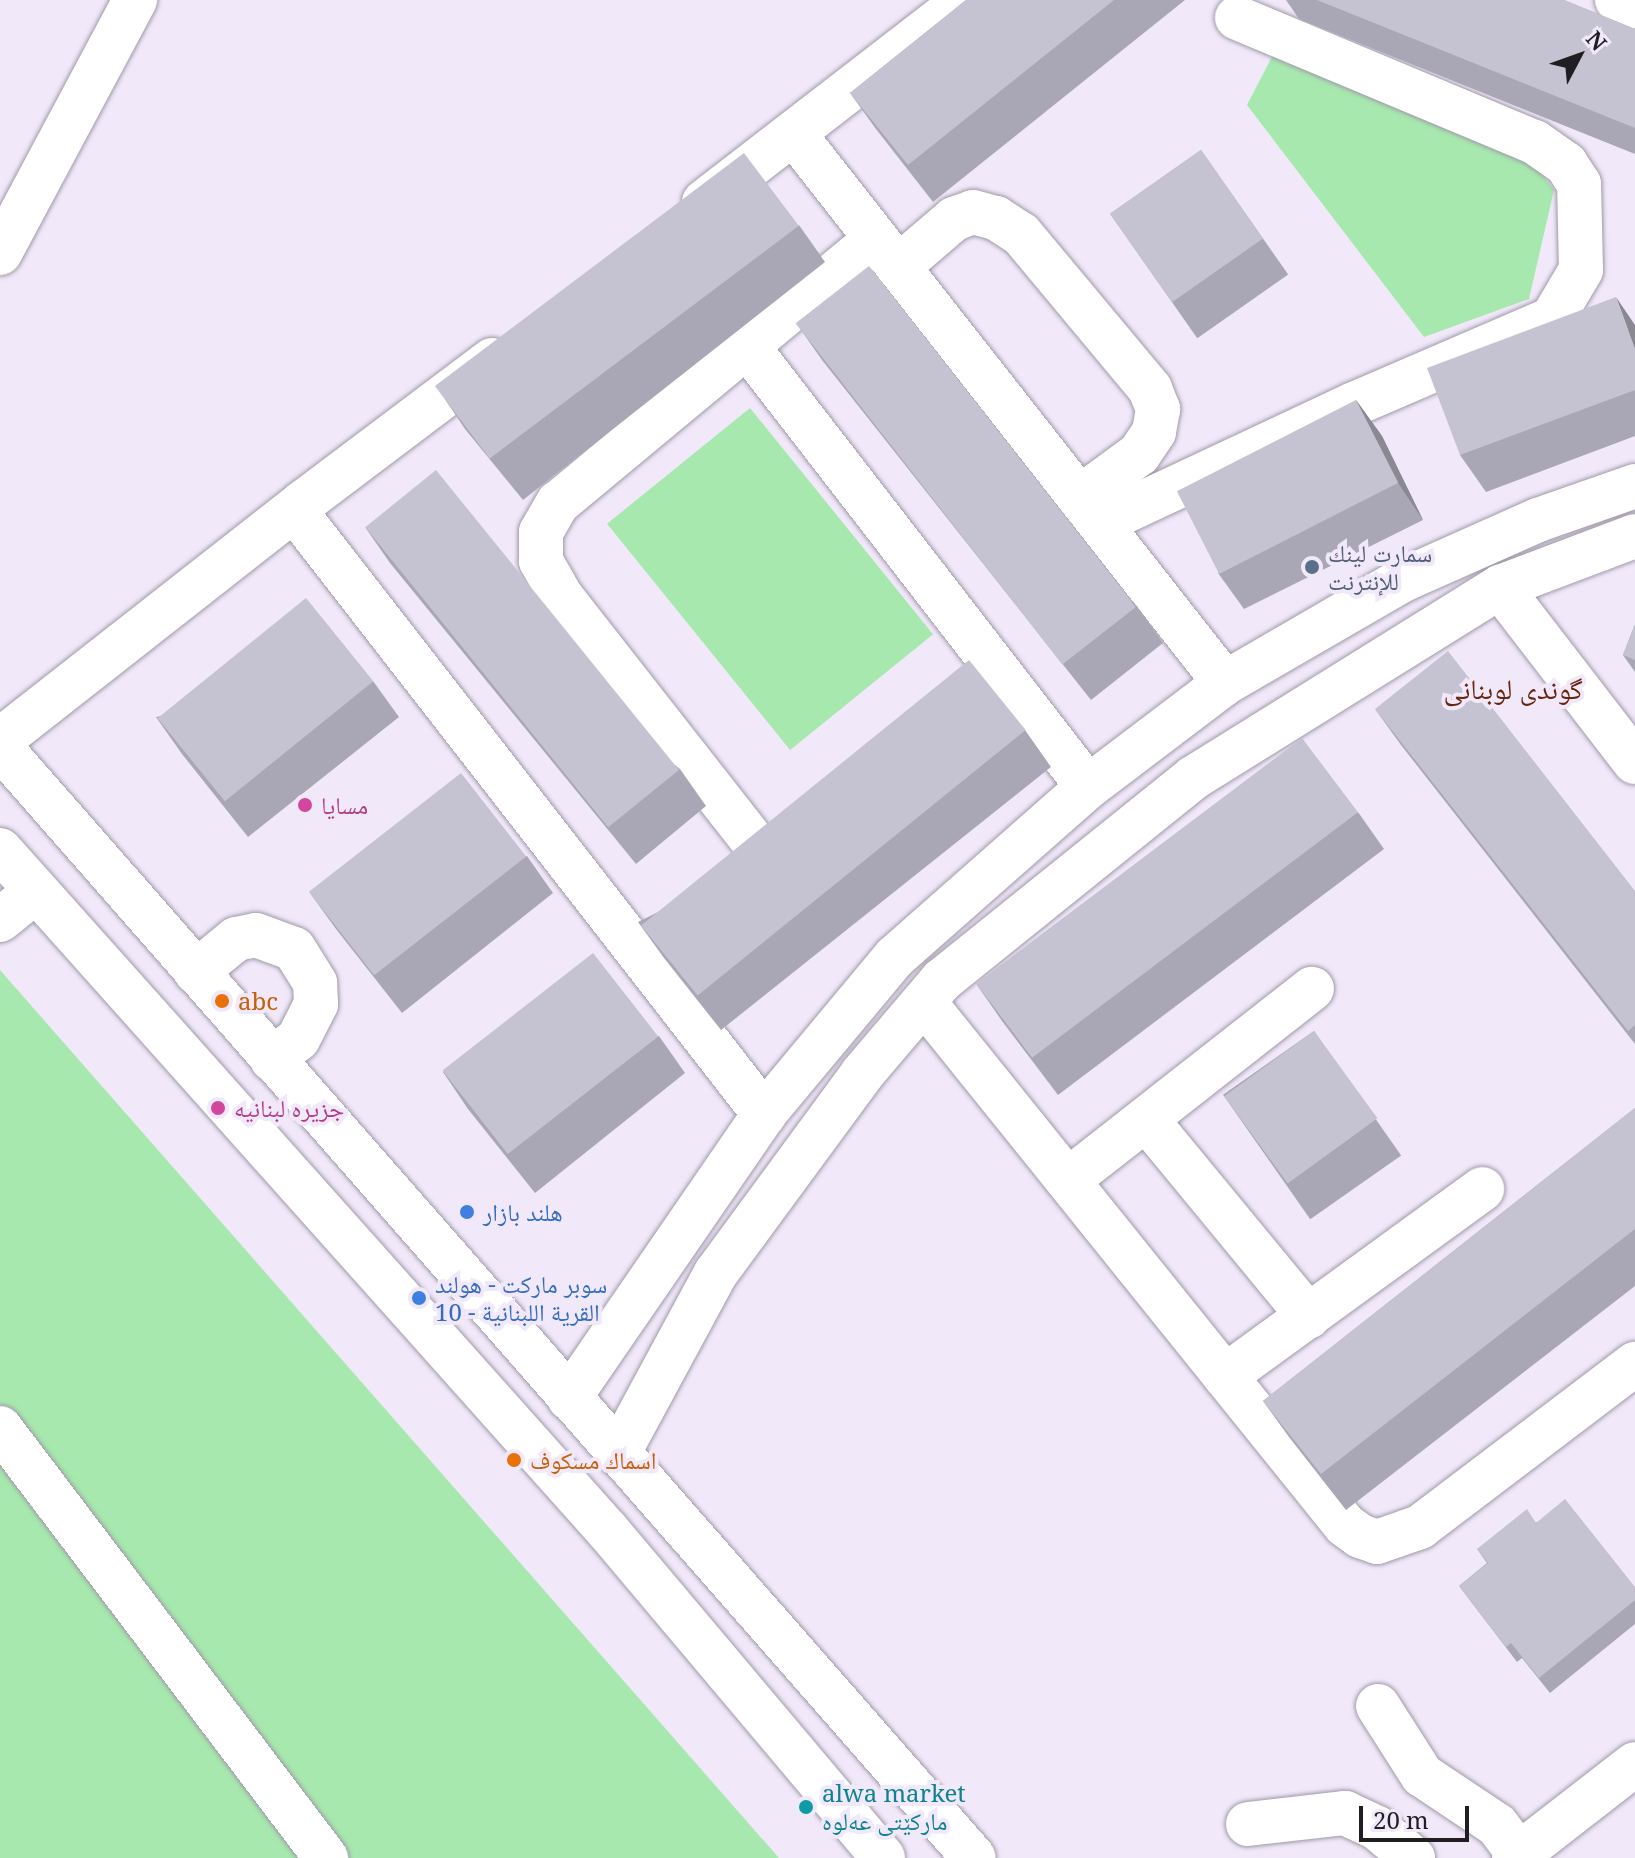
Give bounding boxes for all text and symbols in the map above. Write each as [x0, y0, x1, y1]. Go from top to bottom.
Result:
north arrow [1539, 16, 1619, 96]
text: N [1580, 24, 1614, 57]
place label: سمارت لينك للإنترنت [1328, 539, 1432, 595]
marker: سمارت لينك للإنترنت [1303, 558, 1321, 576]
district label: گوندی لوبنانی [1443, 671, 1583, 705]
place label: مسايا [321, 791, 368, 819]
marker: مسايا [296, 796, 314, 814]
place label: abc [238, 987, 278, 1015]
marker: abc [213, 992, 231, 1010]
place label: جزيره لبنانيه [234, 1094, 344, 1122]
marker: جزيره لبنانيه [209, 1099, 227, 1117]
place label: هلند بازار [483, 1198, 563, 1226]
marker: هلند بازار [458, 1203, 476, 1221]
place label: سوبر ماركت - هولند 10 - القرية اللبنانية [435, 1270, 607, 1326]
marker: سوبر ماركت - هولند 10 - القرية اللبنانية [410, 1289, 428, 1307]
place label: اسماك مسكوف [530, 1446, 657, 1474]
marker: اسماك مسكوف [505, 1451, 523, 1469]
place label: alwa market مارکێتی عەلوە [822, 1779, 966, 1835]
scale bar [1363, 1790, 1473, 1840]
marker: alwa market مارکێتی عەلوە [797, 1798, 815, 1816]
text: 20 m [1373, 1803, 1429, 1836]

